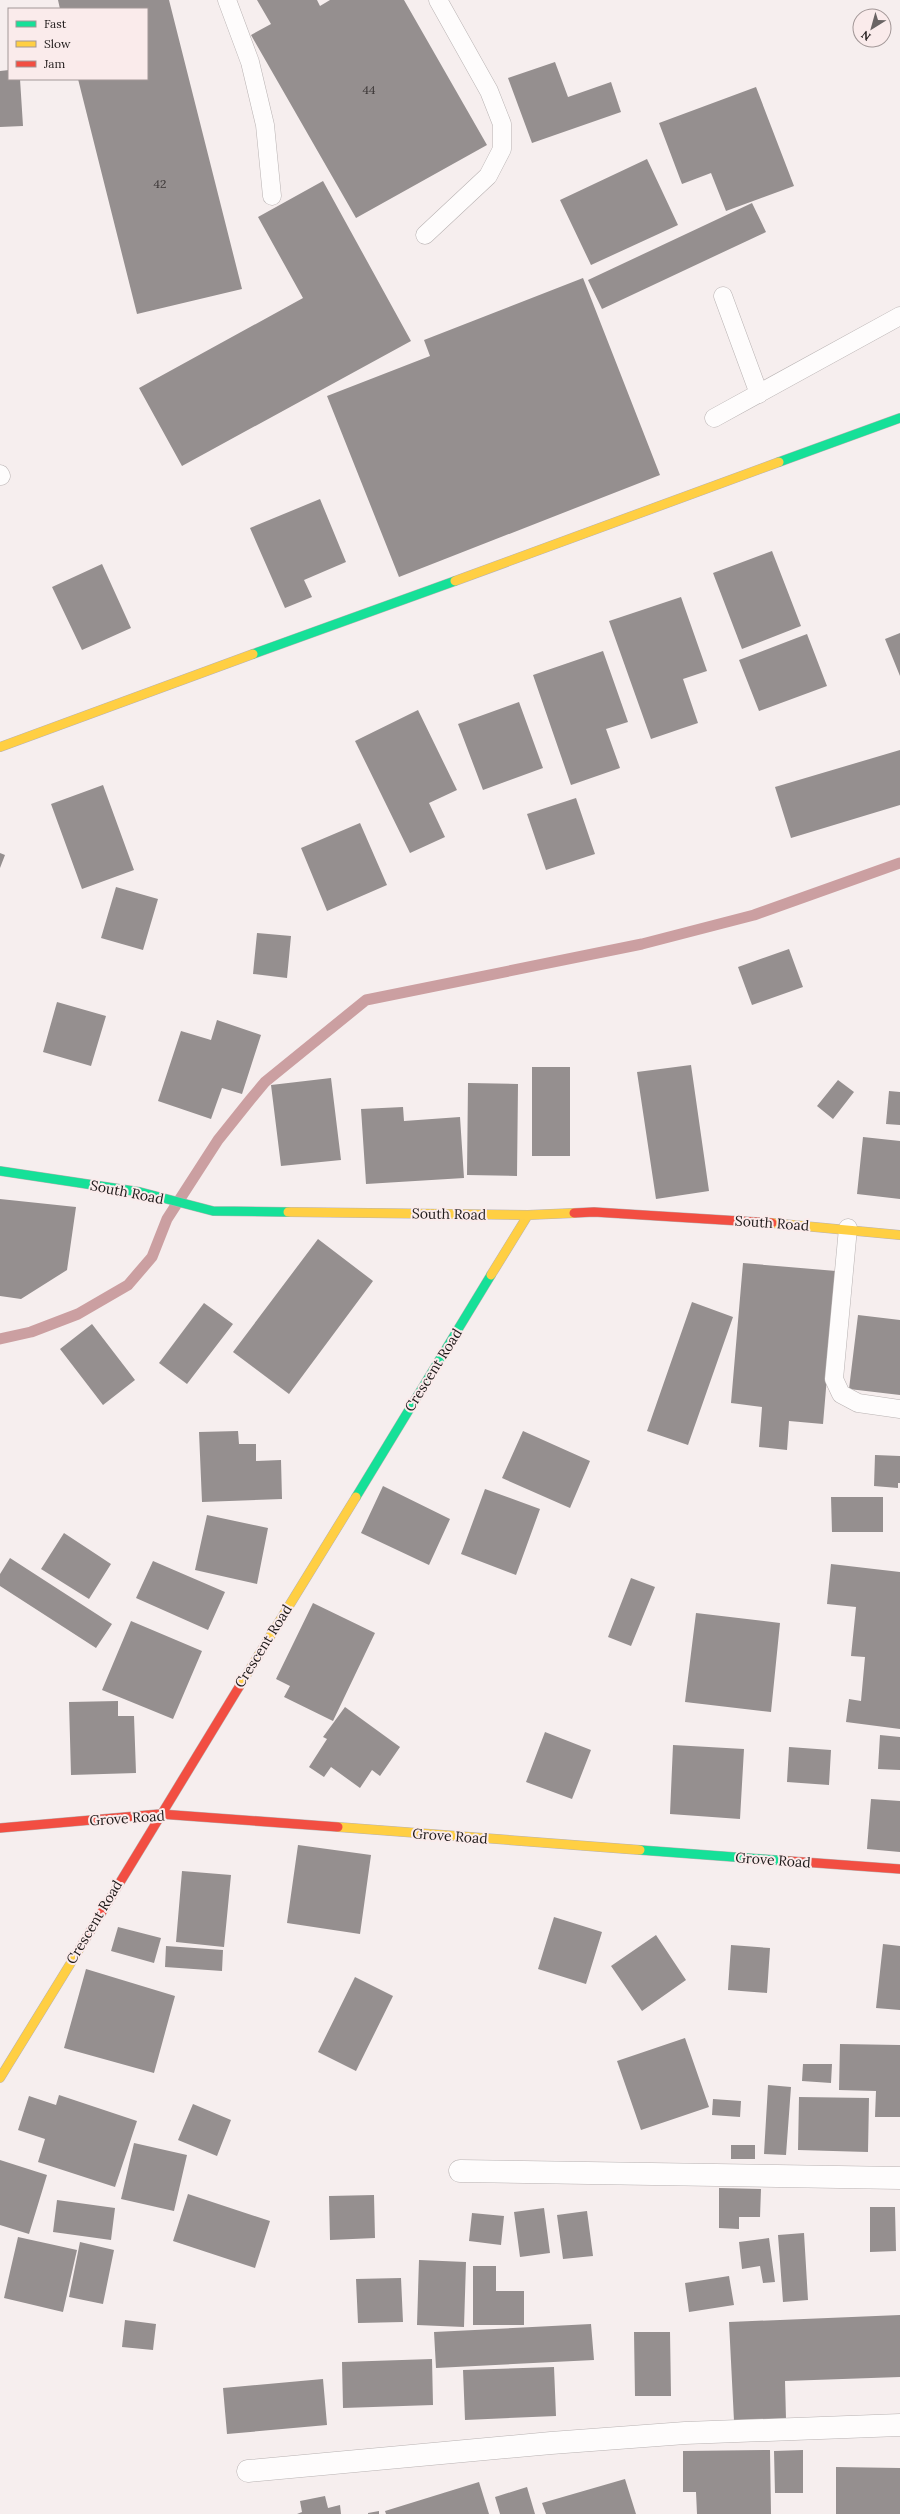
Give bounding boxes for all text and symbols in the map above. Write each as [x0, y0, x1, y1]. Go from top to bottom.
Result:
legend [8, 8, 148, 80]
north arrow [852, 8, 892, 48]
text: Fast [44, 16, 67, 31]
text: N [858, 28, 874, 44]
text: Slow [44, 36, 71, 51]
text: Jam [43, 56, 65, 71]
house number: 44 [362, 82, 376, 97]
house number: 42 [154, 176, 166, 191]
street label: South Road [89, 1176, 165, 1208]
street label: South Road [412, 1204, 486, 1224]
street label: South Road [734, 1211, 810, 1235]
street label: Crescent Road [400, 1325, 466, 1415]
street label: Crescent Road [230, 1601, 296, 1691]
street label: Grove Road [89, 1806, 165, 1830]
street label: Grove Road [412, 1824, 488, 1848]
street label: Grove Road [735, 1848, 811, 1872]
street label: Crescent Road [62, 1877, 126, 1967]

